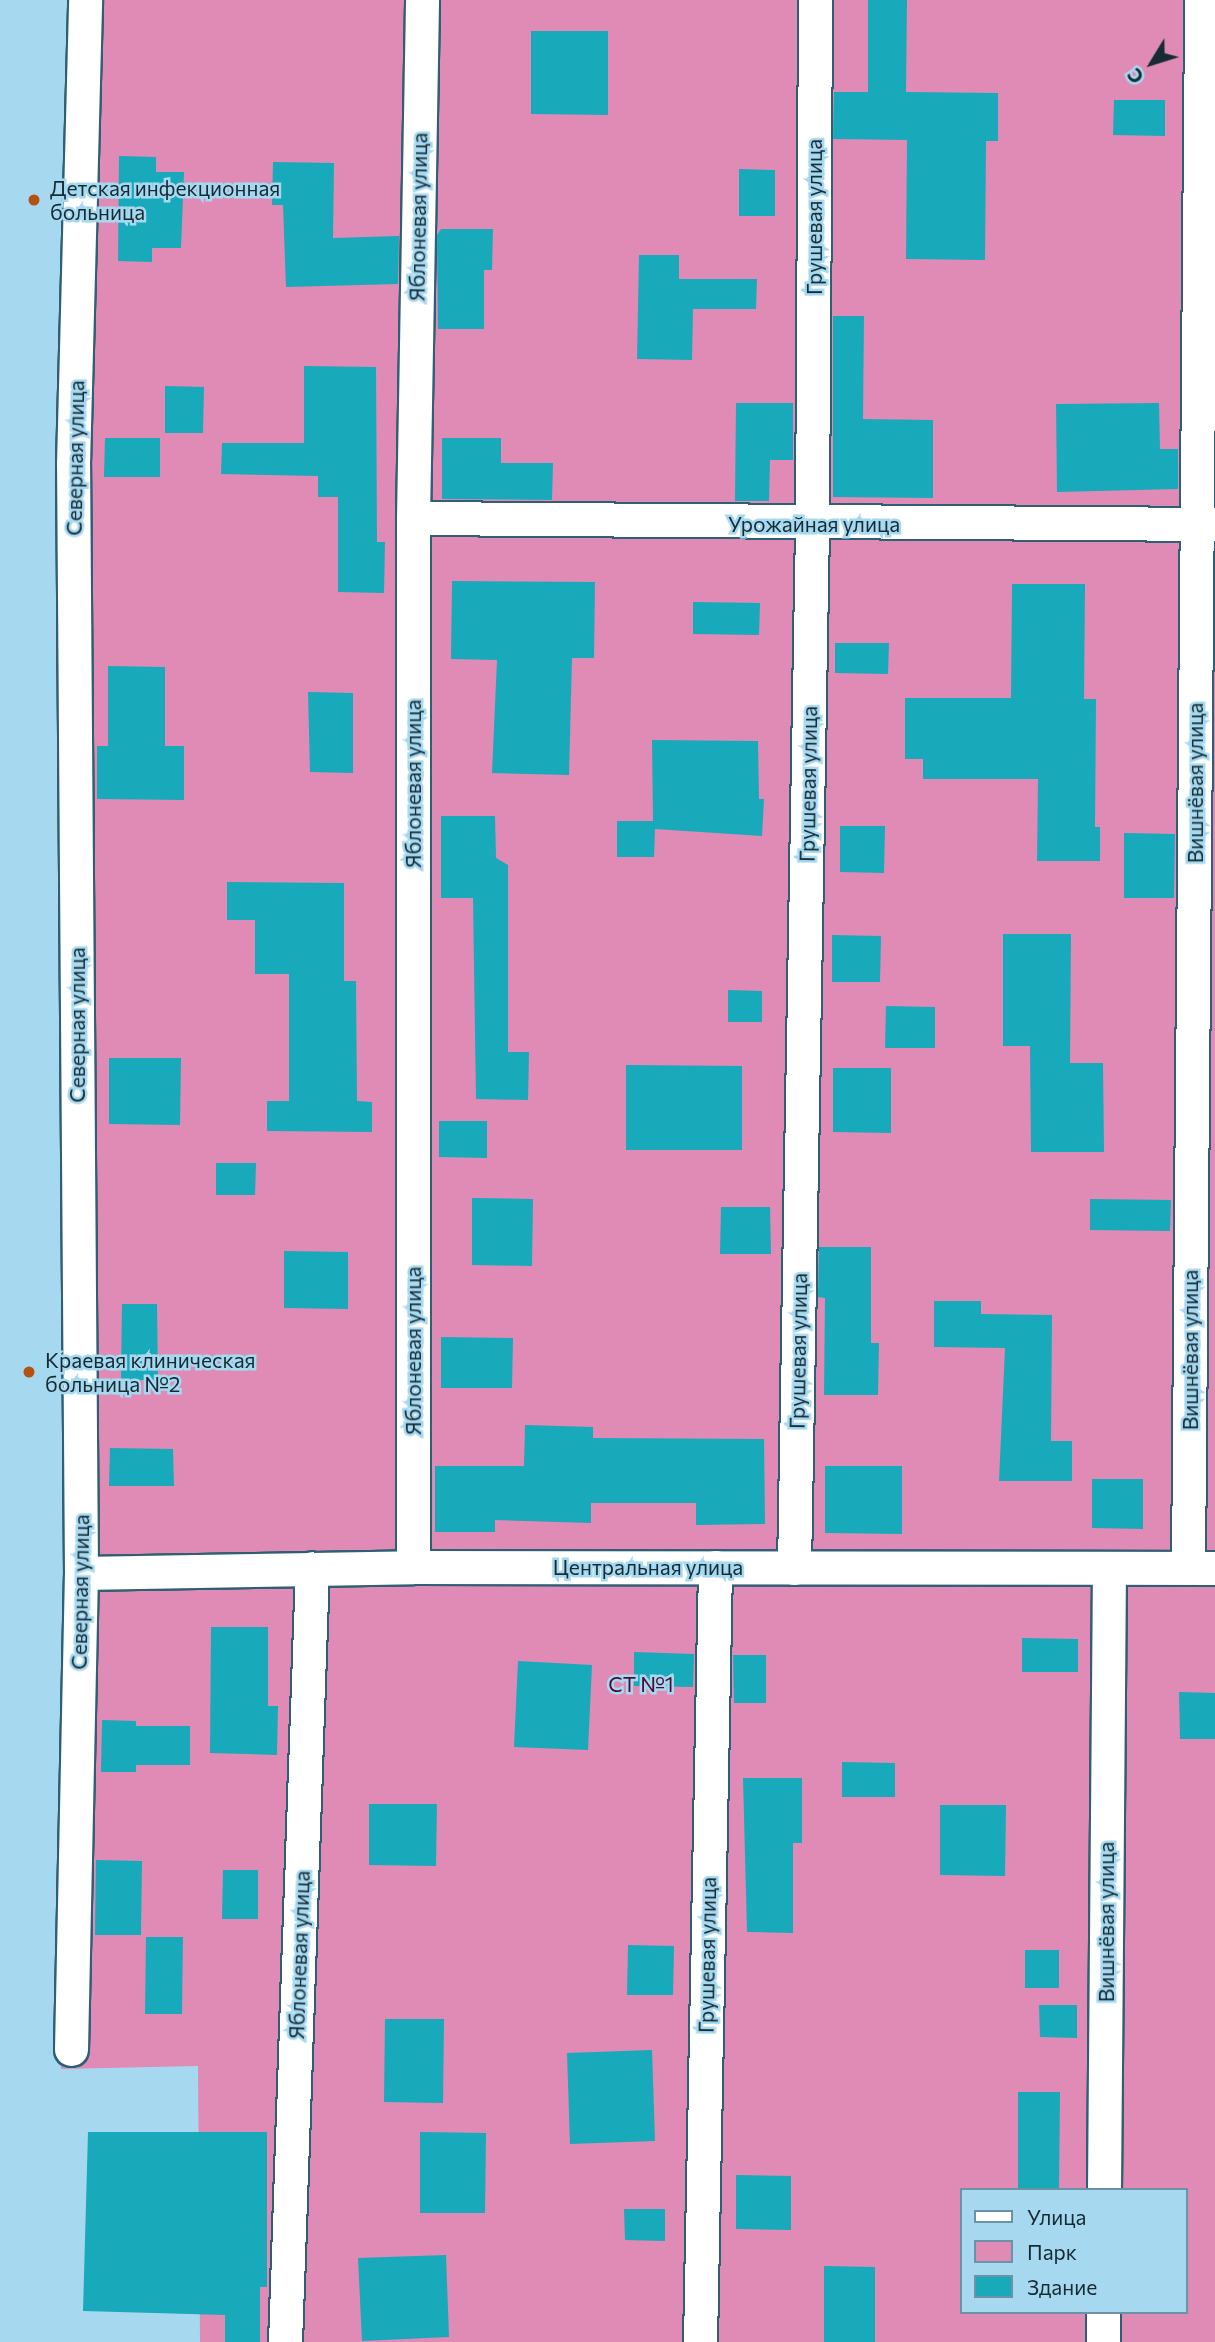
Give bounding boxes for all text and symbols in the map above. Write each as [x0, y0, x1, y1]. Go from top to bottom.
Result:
north arrow [1117, 28, 1187, 98]
text: С [1122, 64, 1148, 88]
street label: Яблоневая улица [404, 132, 432, 302]
street label: Грушевая улица [801, 139, 827, 295]
place label: Детская инфекционная больница [50, 175, 280, 225]
marker: Детская инфекционная больница [24, 190, 44, 210]
street label: Северная улица [61, 380, 89, 536]
street label: Урожайная улица [728, 511, 900, 537]
street label: Яблоневая улица [400, 700, 426, 868]
street label: Вишнёвая улица [1182, 703, 1208, 863]
street label: Грушевая улица [794, 706, 822, 862]
street label: Северная улица [64, 947, 90, 1103]
street label: Яблоневая улица [400, 1267, 426, 1435]
street label: Вишнёвая улица [1177, 1270, 1203, 1430]
street label: Грушевая улица [784, 1273, 812, 1429]
place label: Краевая клиническая больница №2 [45, 1347, 256, 1397]
marker: Краевая клиническая больница №2 [19, 1362, 39, 1382]
street label: Северная улица [66, 1514, 94, 1670]
street label: Центральная улица [553, 1554, 743, 1580]
park label: СТ №1 [608, 1671, 674, 1697]
street label: Вишнёвая улица [1093, 1842, 1119, 2002]
street label: Яблоневая улица [283, 1870, 315, 2040]
street label: Грушевая улица [693, 1877, 721, 2033]
legend [960, 2188, 1187, 2314]
text: Улица [1027, 2204, 1086, 2229]
text: Парк [1027, 2239, 1077, 2264]
text: Здание [1027, 2274, 1097, 2299]

